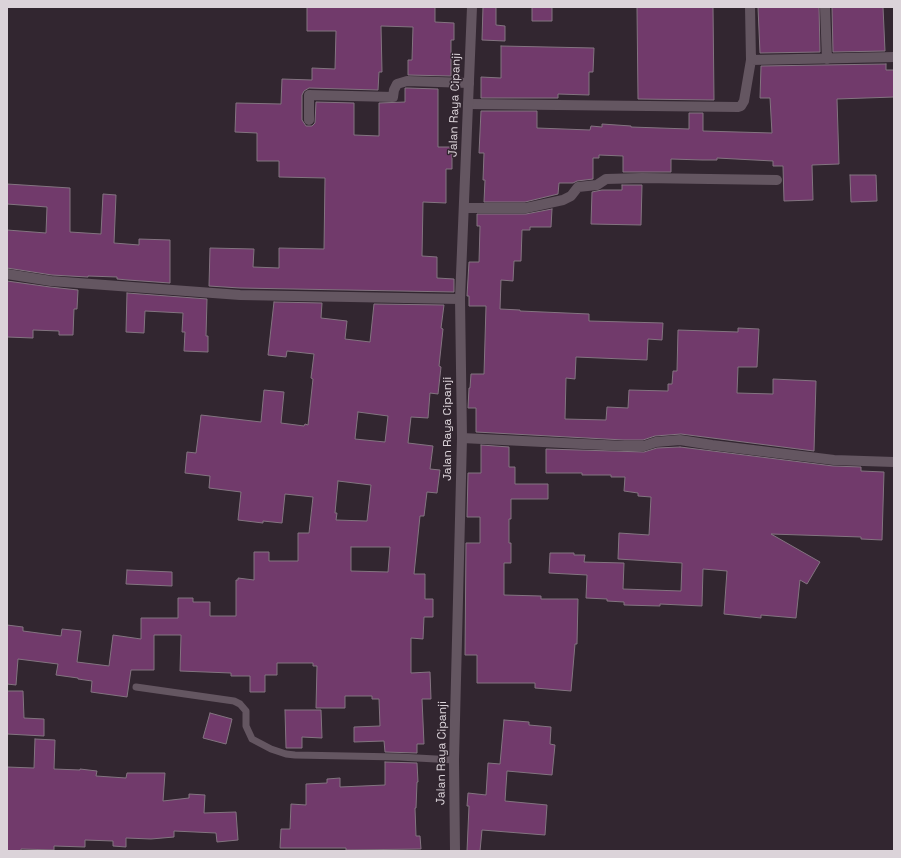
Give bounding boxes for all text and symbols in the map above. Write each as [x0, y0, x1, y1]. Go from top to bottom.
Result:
street label: Jalan Raya Cipanji [446, 53, 464, 157]
street label: Jalan Raya Cipanji [441, 377, 455, 481]
street label: Jalan Raya Cipanji [434, 701, 450, 805]

